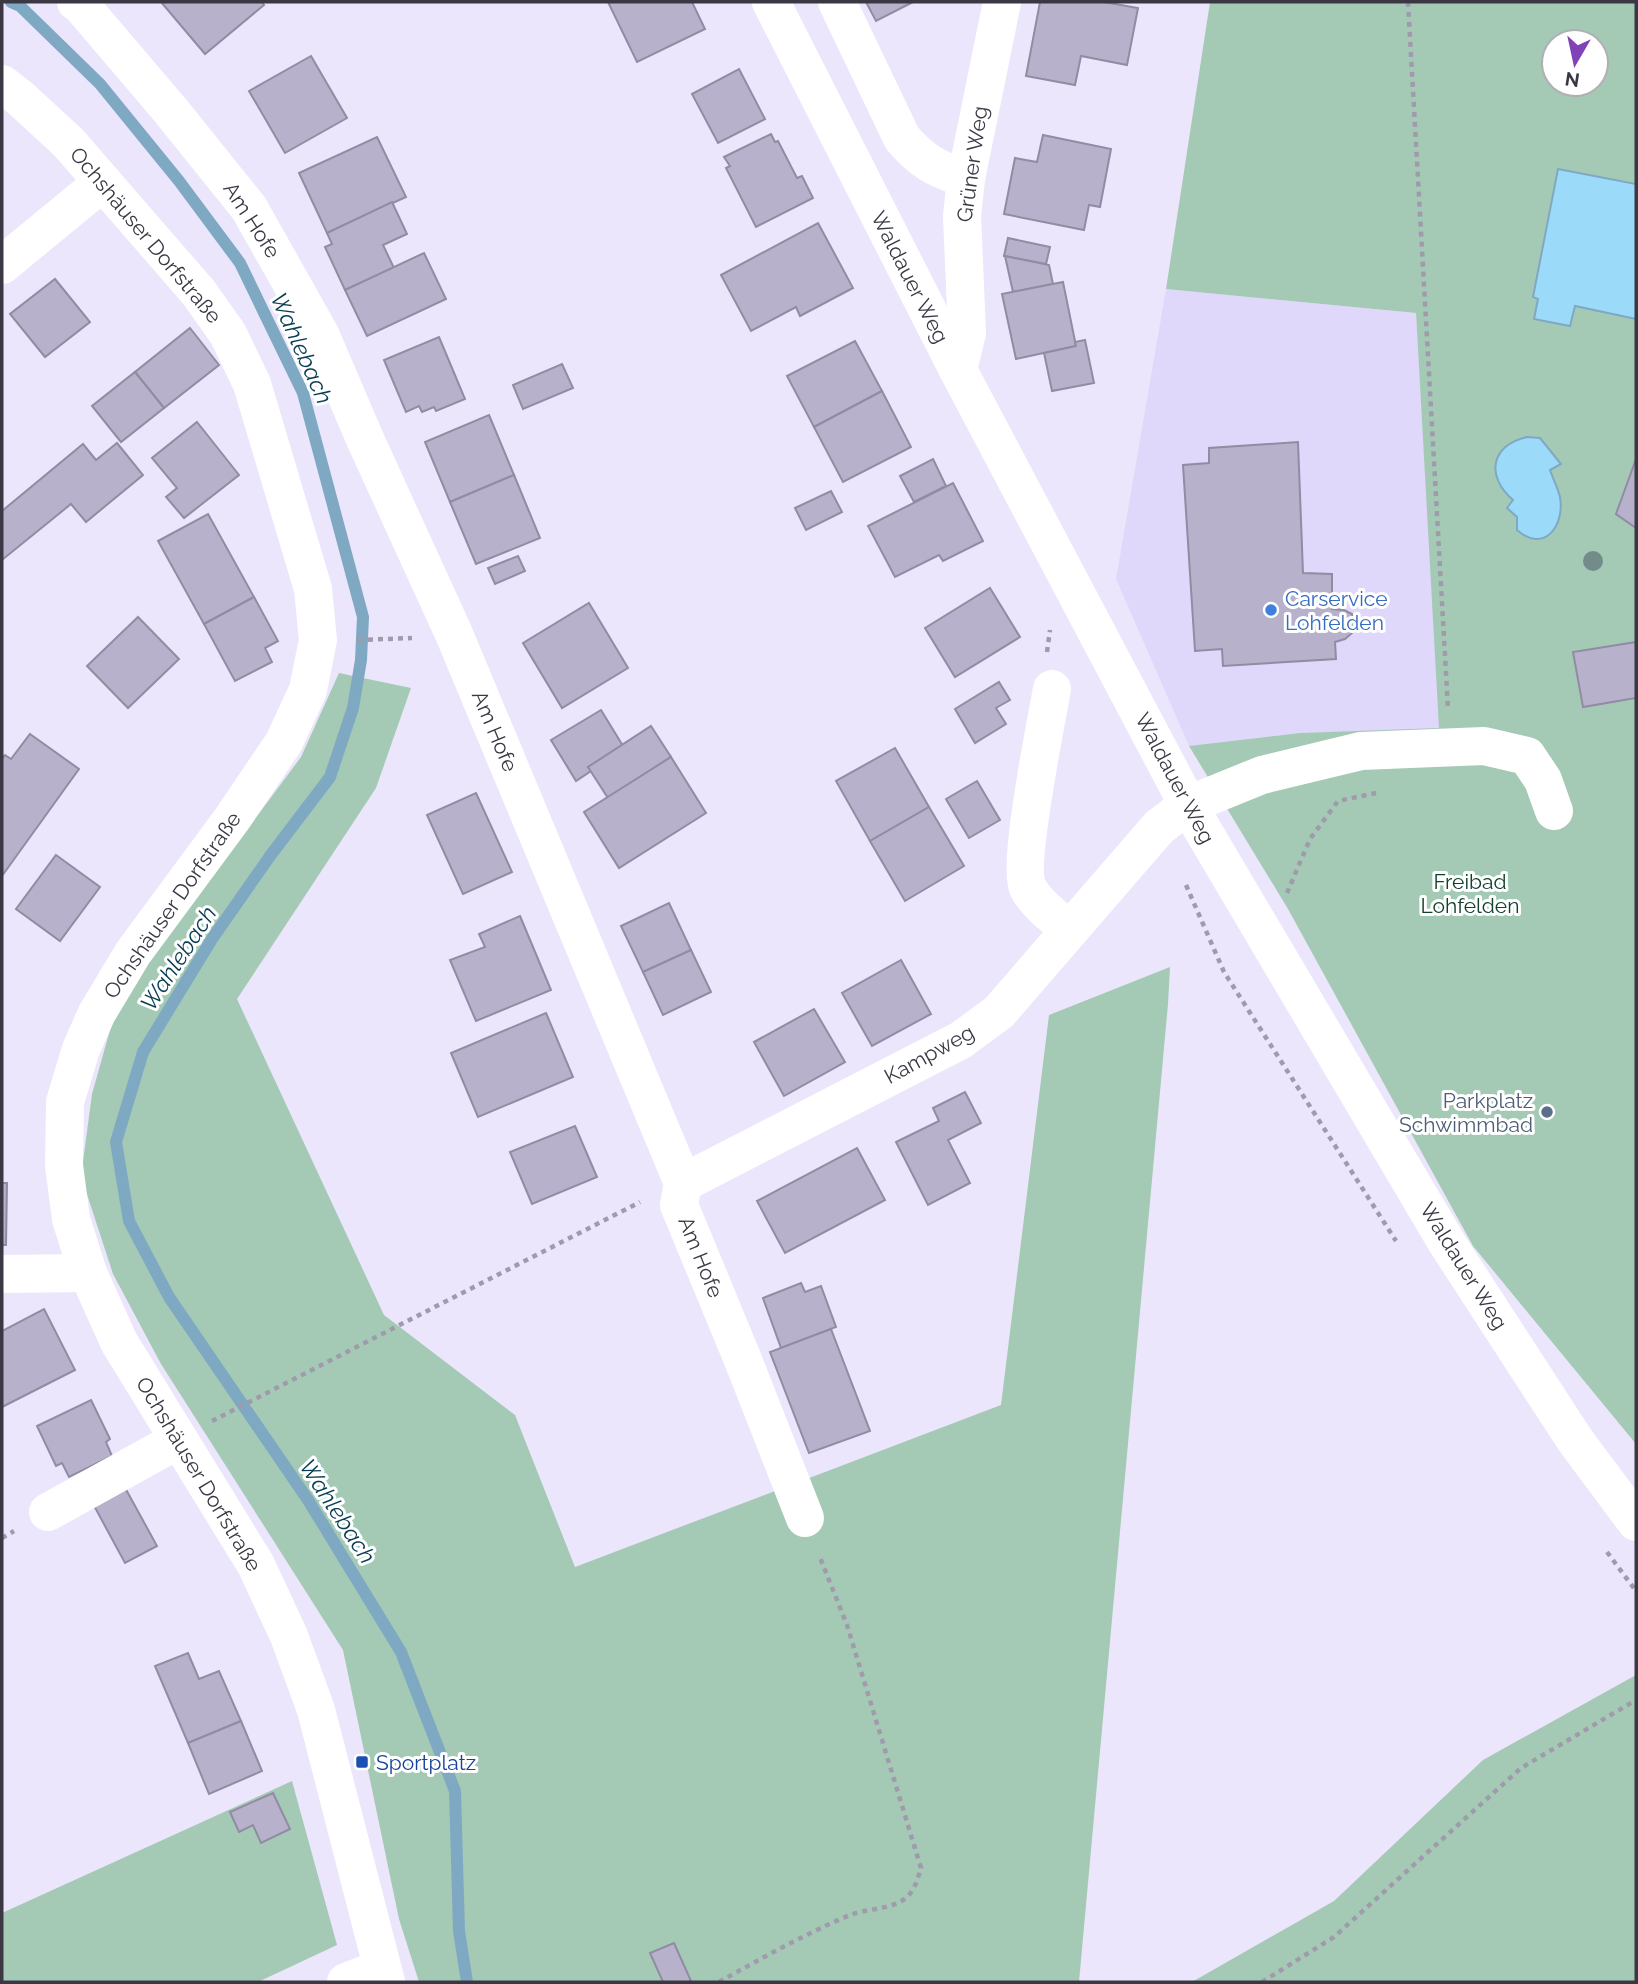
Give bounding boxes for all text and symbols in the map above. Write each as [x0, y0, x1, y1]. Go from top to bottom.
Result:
north arrow [1540, 28, 1610, 98]
text: N [1563, 68, 1581, 92]
street label: Grüner Weg [951, 104, 993, 224]
street label: Ochshäuser Dorfstraße [65, 142, 227, 328]
street label: Am Hofe [218, 177, 286, 263]
street label: Waldauer Weg [866, 207, 954, 347]
water label: Wahlebach [266, 288, 338, 408]
place label: Carservice Lohfelden [1285, 586, 1388, 635]
marker: Carservice Lohfelden [1263, 602, 1279, 618]
street label: Am Hofe [467, 687, 523, 775]
street label: Waldauer Weg [1130, 708, 1220, 848]
street label: Ochshäuser Dorfstraße [98, 807, 246, 1003]
park label: Freibad Lohfelden [1421, 869, 1519, 918]
water label: Wahlebach [134, 901, 222, 1015]
street label: Kampweg [880, 1019, 978, 1089]
place label: Parkplatz Schwimmbad [1399, 1088, 1533, 1137]
marker: Parkplatz Schwimmbad [1539, 1104, 1555, 1120]
street label: Waldauer Weg [1415, 1198, 1513, 1334]
street label: Am Hofe [673, 1213, 729, 1301]
street label: Ochshäuser Dorfstraße [131, 1372, 267, 1576]
water label: Wahlebach [294, 1454, 382, 1568]
place label: Sportplatz [376, 1750, 476, 1775]
marker: Sportplatz [354, 1754, 370, 1770]

